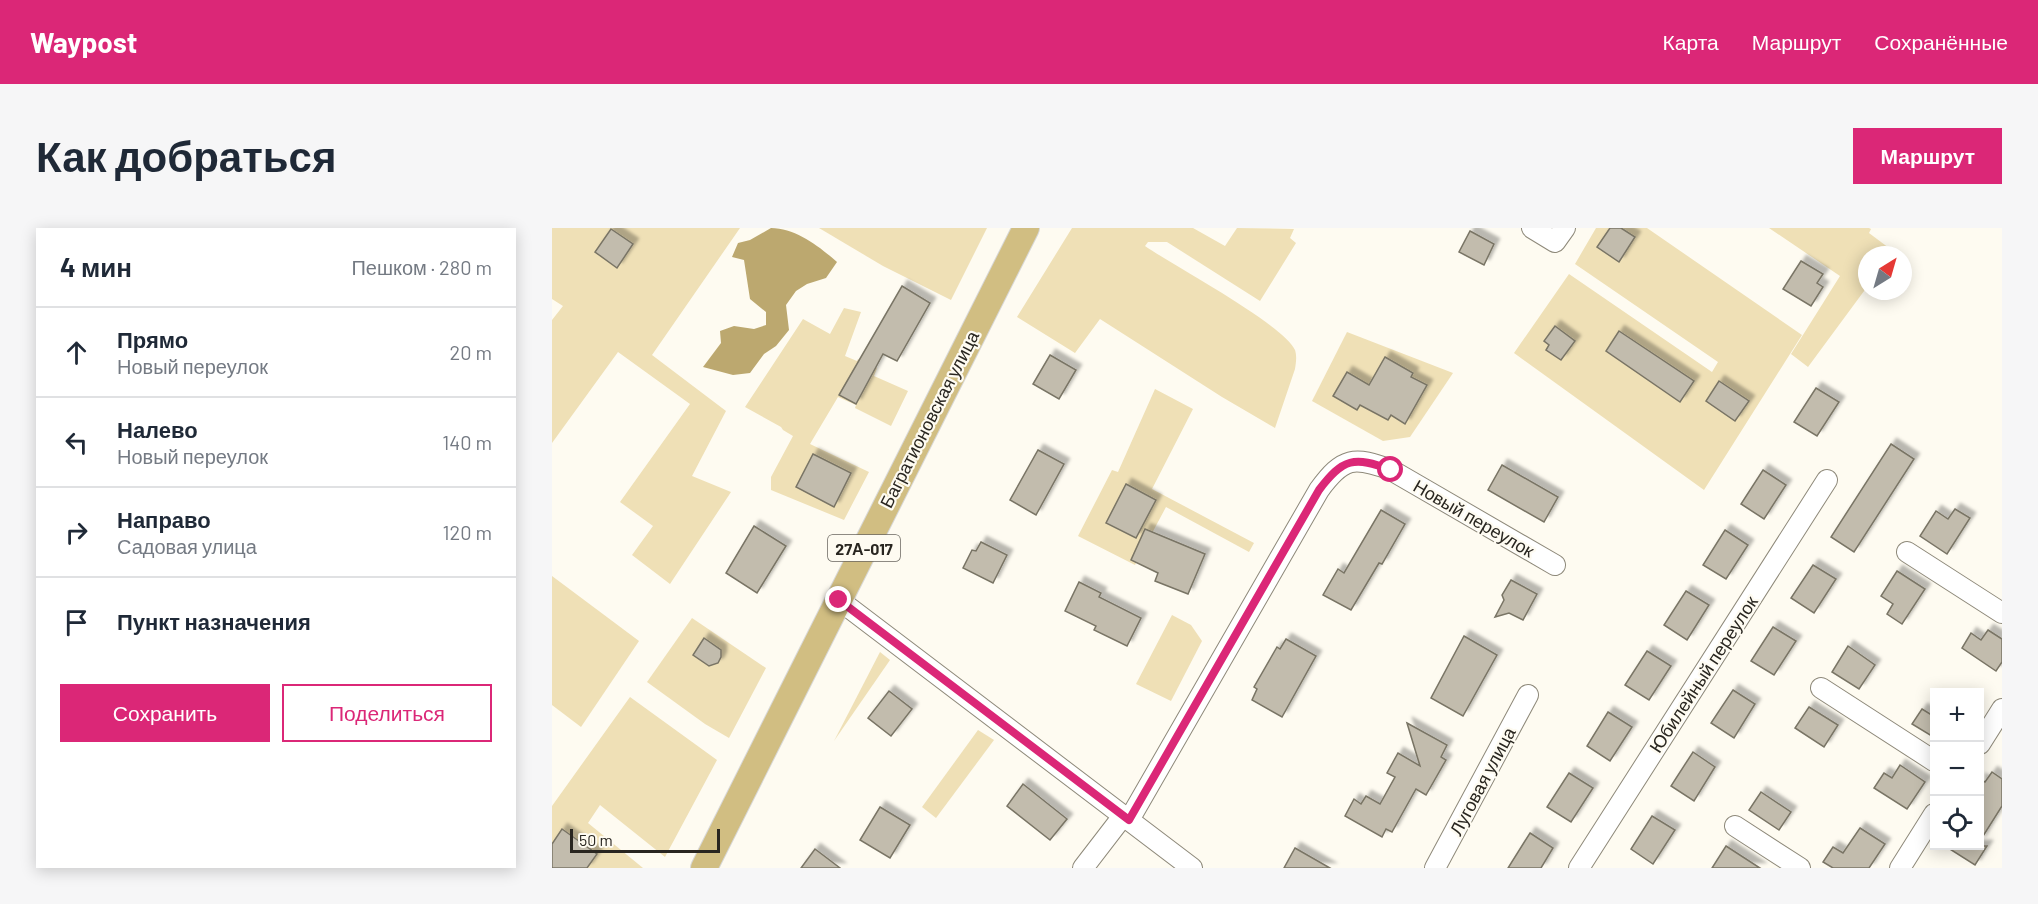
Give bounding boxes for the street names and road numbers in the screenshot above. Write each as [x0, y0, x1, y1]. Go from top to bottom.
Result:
street label: Багратионовская улица [875, 326, 984, 511]
street label: Новый переулок [1410, 474, 1538, 562]
road number: 27А-017 [828, 535, 900, 561]
street label: Юбилейный переулок [1644, 591, 1762, 756]
street label: Луговая улица [1444, 722, 1520, 839]

